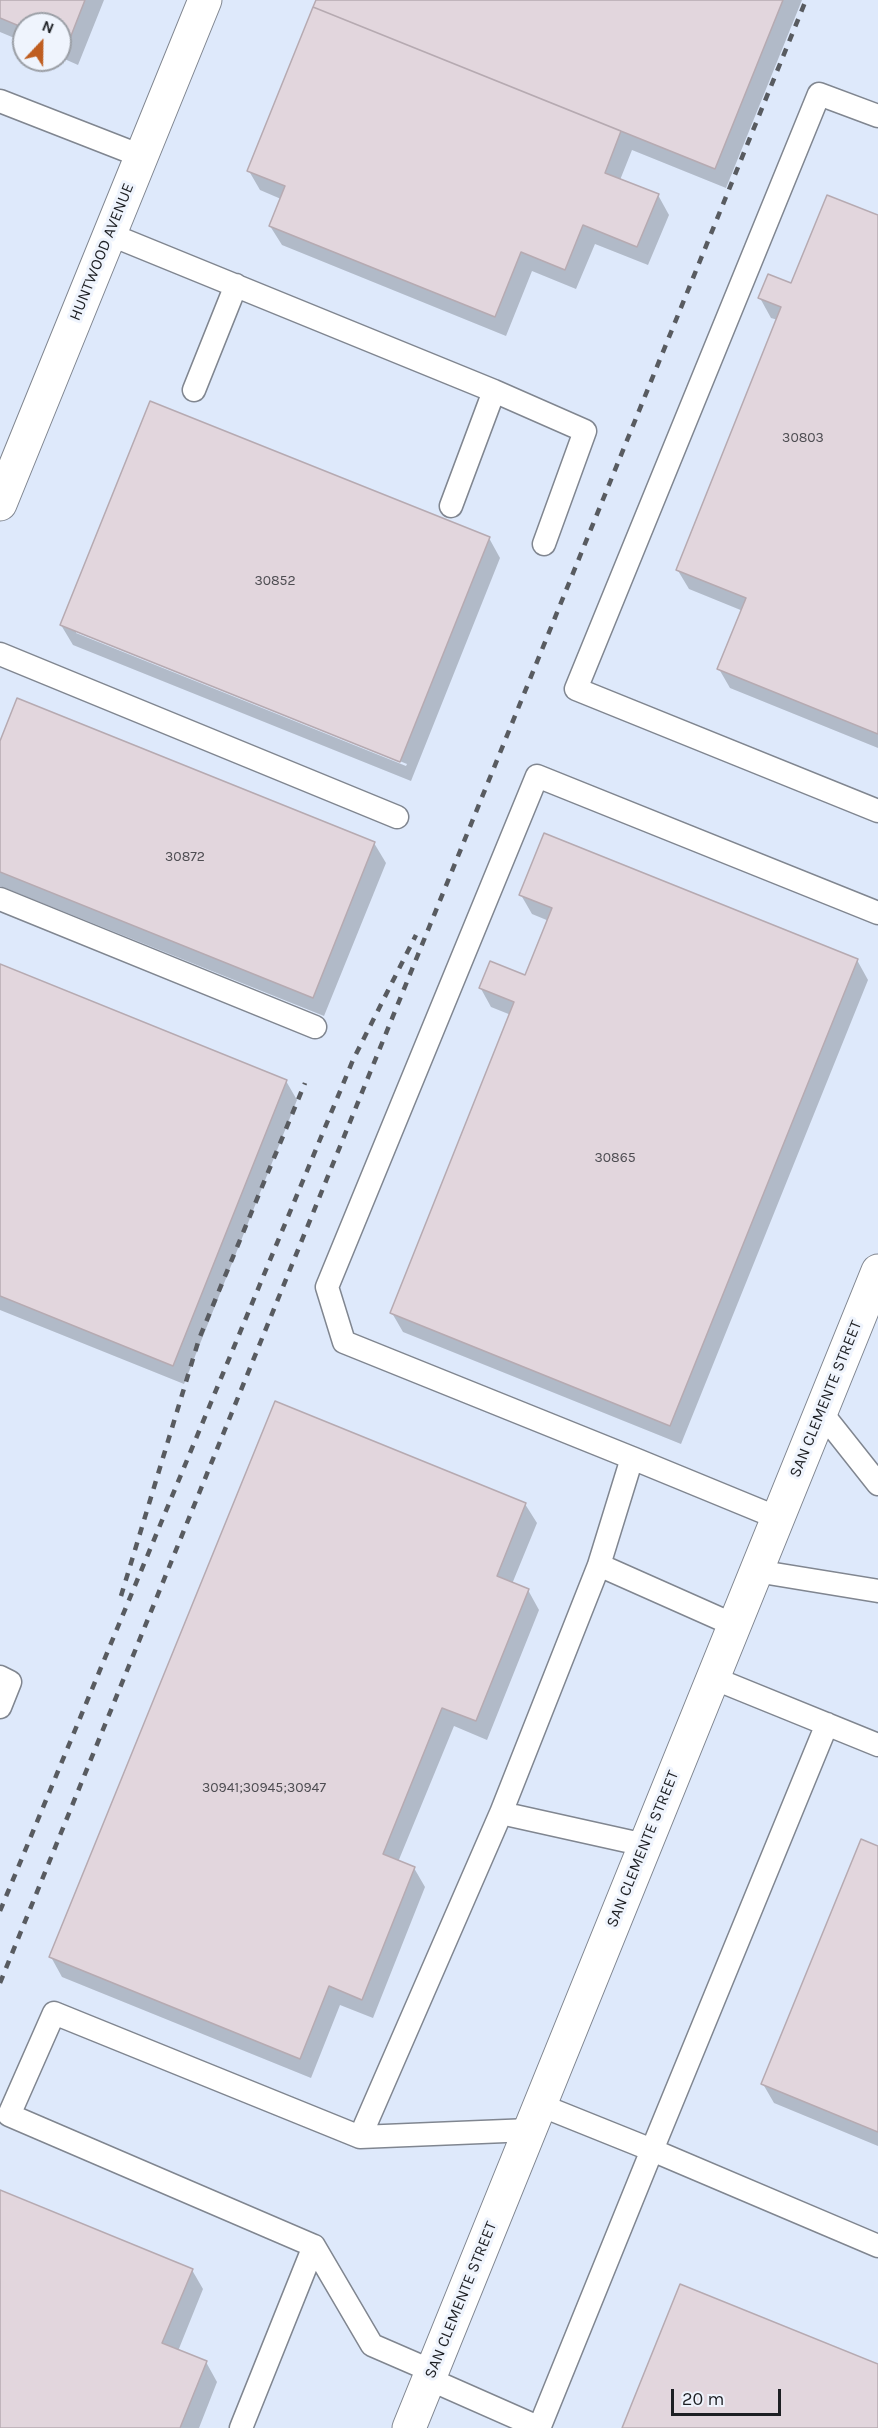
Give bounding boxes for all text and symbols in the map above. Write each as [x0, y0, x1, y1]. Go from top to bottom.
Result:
north arrow [12, 12, 72, 72]
text: N [39, 16, 57, 38]
street label: HUNTWOOD AVENUE [66, 180, 138, 324]
house number: 30803 [782, 430, 824, 446]
house number: 30852 [254, 573, 296, 589]
house number: 30872 [165, 849, 205, 865]
house number: 30865 [594, 1150, 636, 1166]
street label: SAN CLEMENTE STREET [786, 1318, 866, 1480]
street label: SAN CLEMENTE STREET [603, 1768, 683, 1930]
house number: 30941;30945;30947 [202, 1780, 326, 1796]
street label: SAN CLEMENTE STREET [421, 2219, 501, 2381]
scale bar [674, 2377, 784, 2415]
text: 20 m [682, 2388, 724, 2410]

